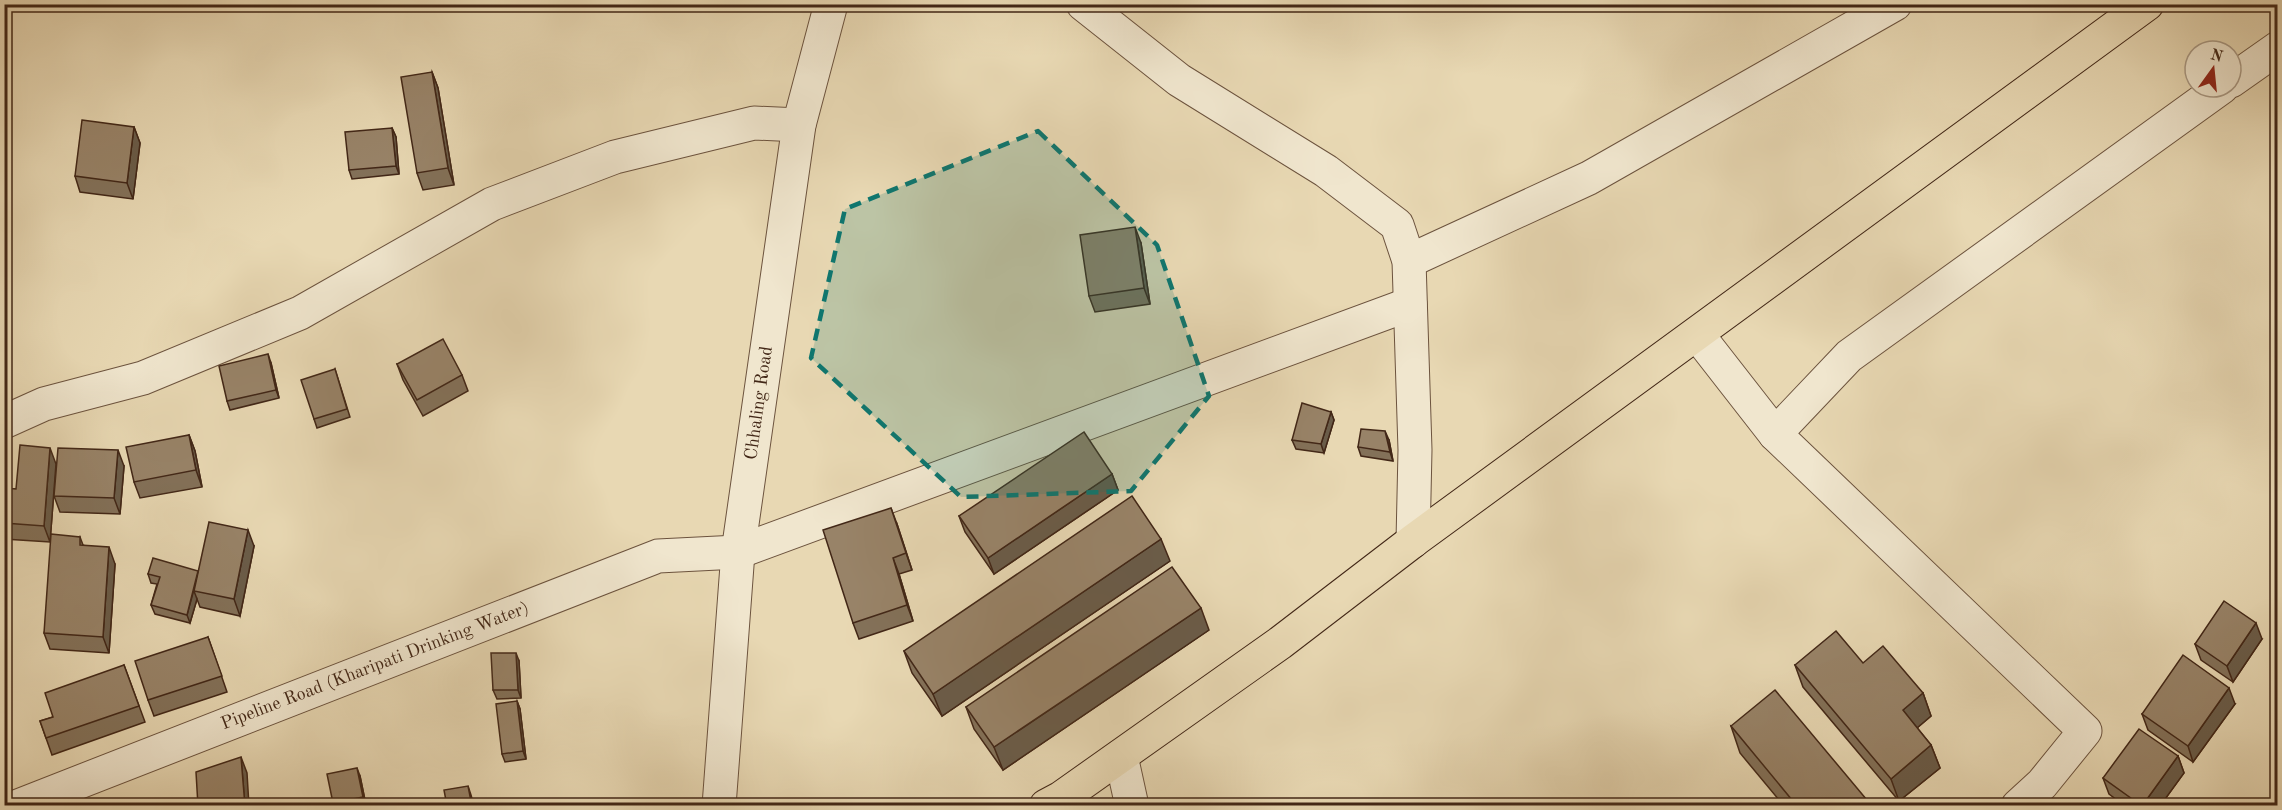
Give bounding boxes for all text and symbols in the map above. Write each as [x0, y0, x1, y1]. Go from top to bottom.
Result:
north arrow [2183, 39, 2243, 99]
text: N [2208, 47, 2225, 66]
street label: Chhaling Road [742, 345, 776, 461]
street label: Pipeline Road (Kharipati Drinking Water) [218, 598, 531, 733]

